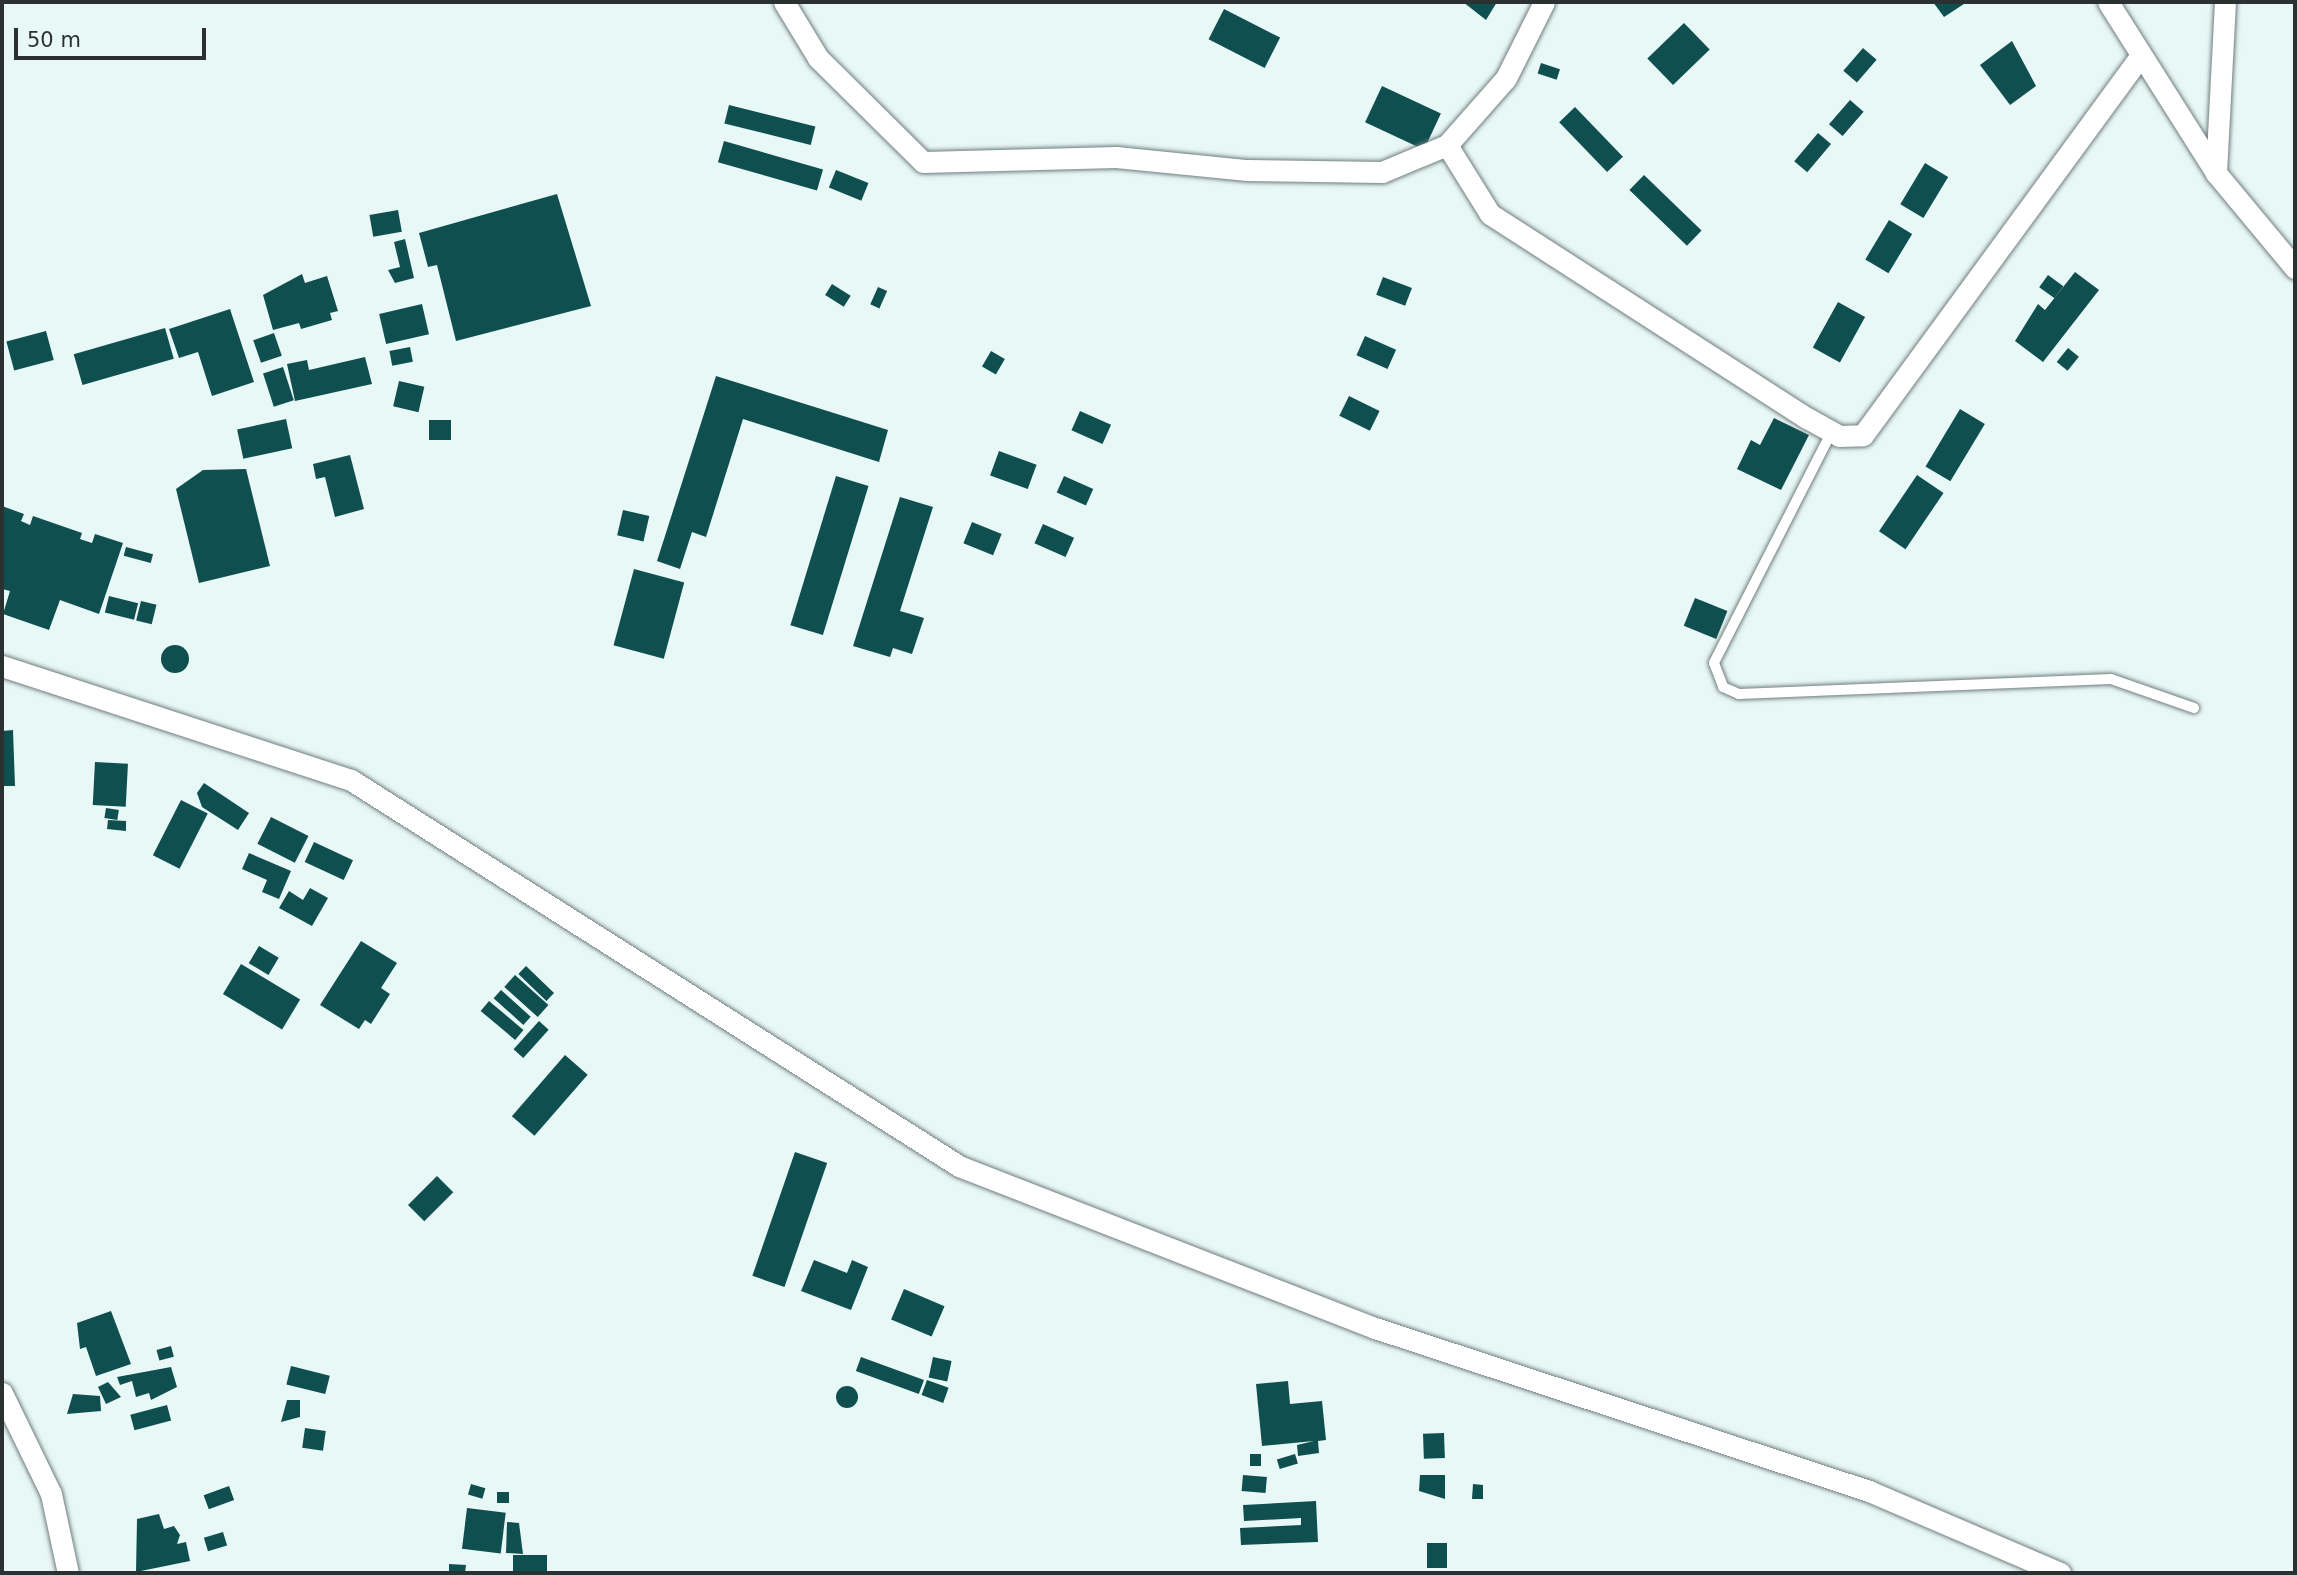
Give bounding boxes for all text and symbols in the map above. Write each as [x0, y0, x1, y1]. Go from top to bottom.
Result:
scale bar [18, 14, 210, 58]
text: 50 m [27, 28, 81, 52]

